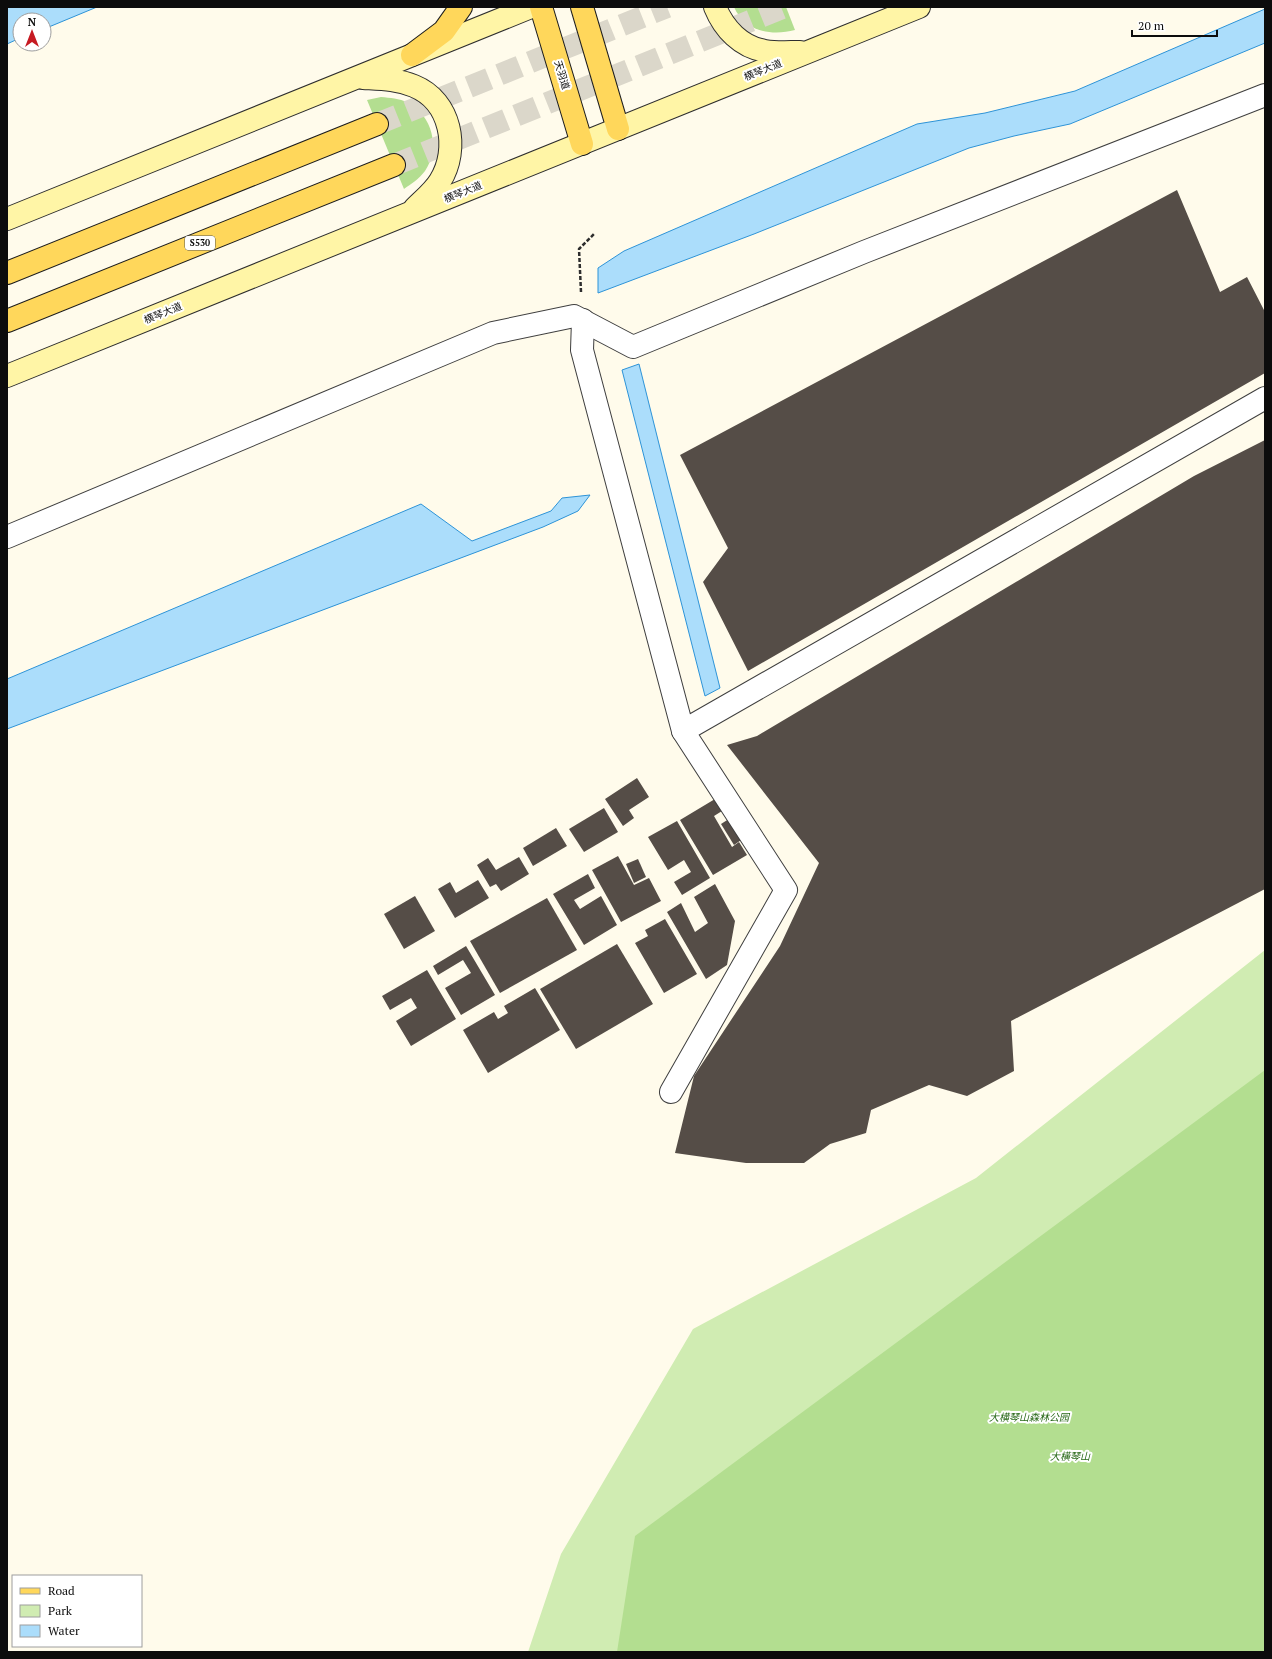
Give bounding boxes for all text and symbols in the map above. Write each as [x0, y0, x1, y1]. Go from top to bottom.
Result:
north arrow [12, 12, 52, 52]
scale bar [1132, 12, 1217, 38]
text: N [28, 15, 37, 29]
text: 20 m [1138, 18, 1165, 33]
street label: 横琴大道 [742, 56, 784, 84]
street label: 天羽道 [551, 59, 573, 91]
street label: 横琴大道 [442, 178, 484, 206]
road number: S530 [185, 236, 215, 250]
street label: 横琴大道 [142, 299, 184, 327]
park label: 大横琴山森林公园 [989, 1411, 1071, 1424]
park label: 大橫琴山 [1050, 1450, 1091, 1463]
legend [12, 1575, 142, 1647]
text: Road [48, 1583, 75, 1598]
text: Park [48, 1603, 73, 1618]
text: Water [48, 1623, 80, 1638]

